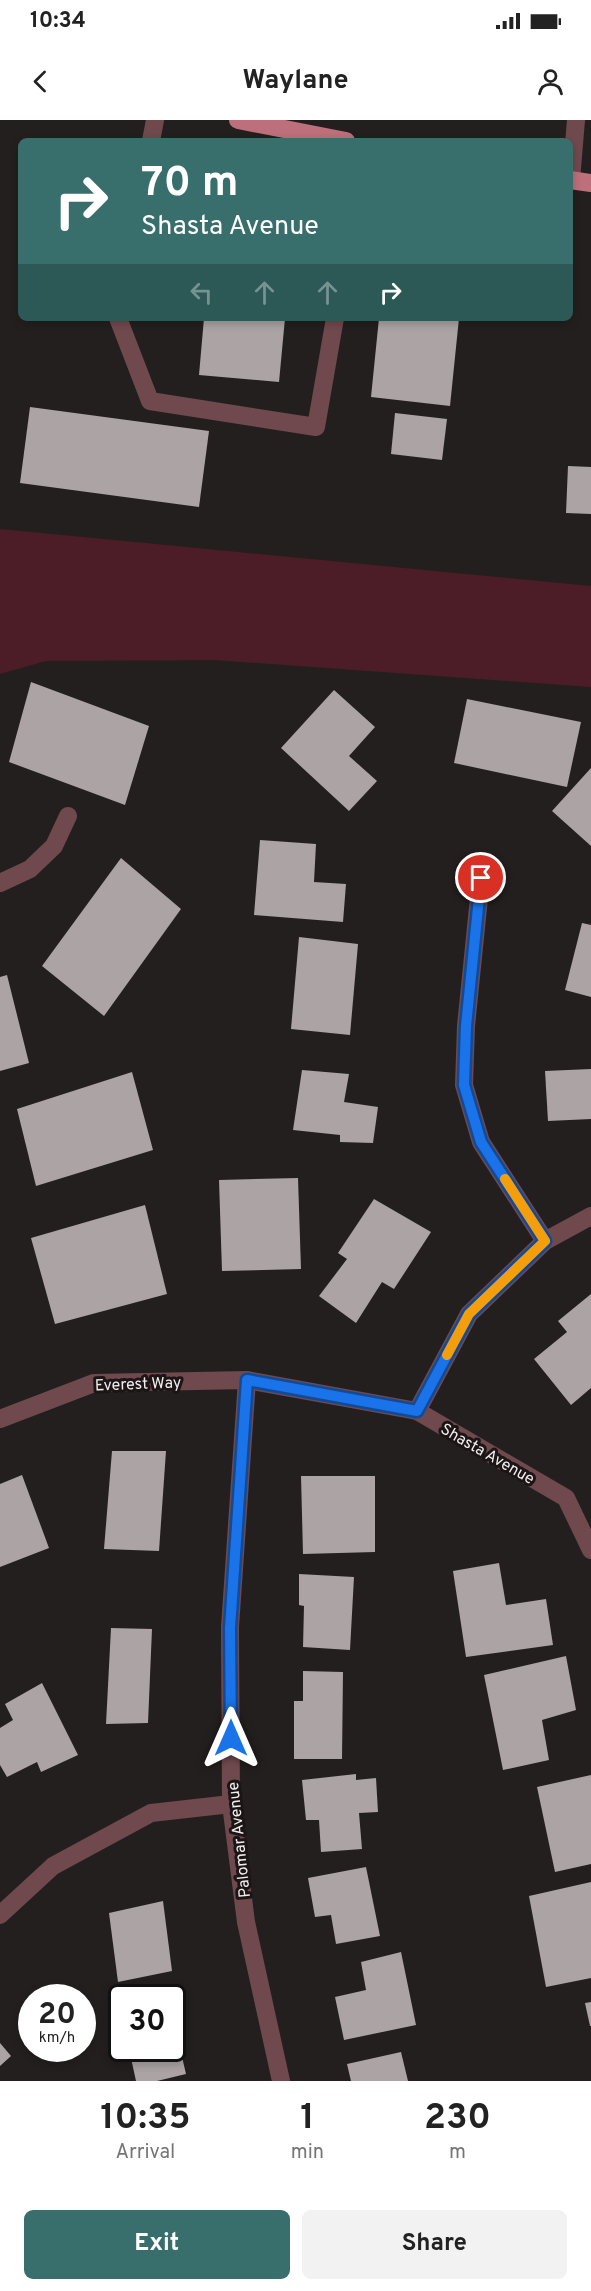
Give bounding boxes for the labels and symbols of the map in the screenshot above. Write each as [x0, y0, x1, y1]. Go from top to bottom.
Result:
pin [455, 852, 506, 903]
street label: Everest Way [94, 1373, 182, 1397]
street label: Shasta Avenue [436, 1420, 538, 1490]
position arrow [199, 1706, 263, 1770]
street label: Palomar Avenue [224, 1781, 256, 1899]
speed limit sign: 30 [108, 1984, 186, 2062]

